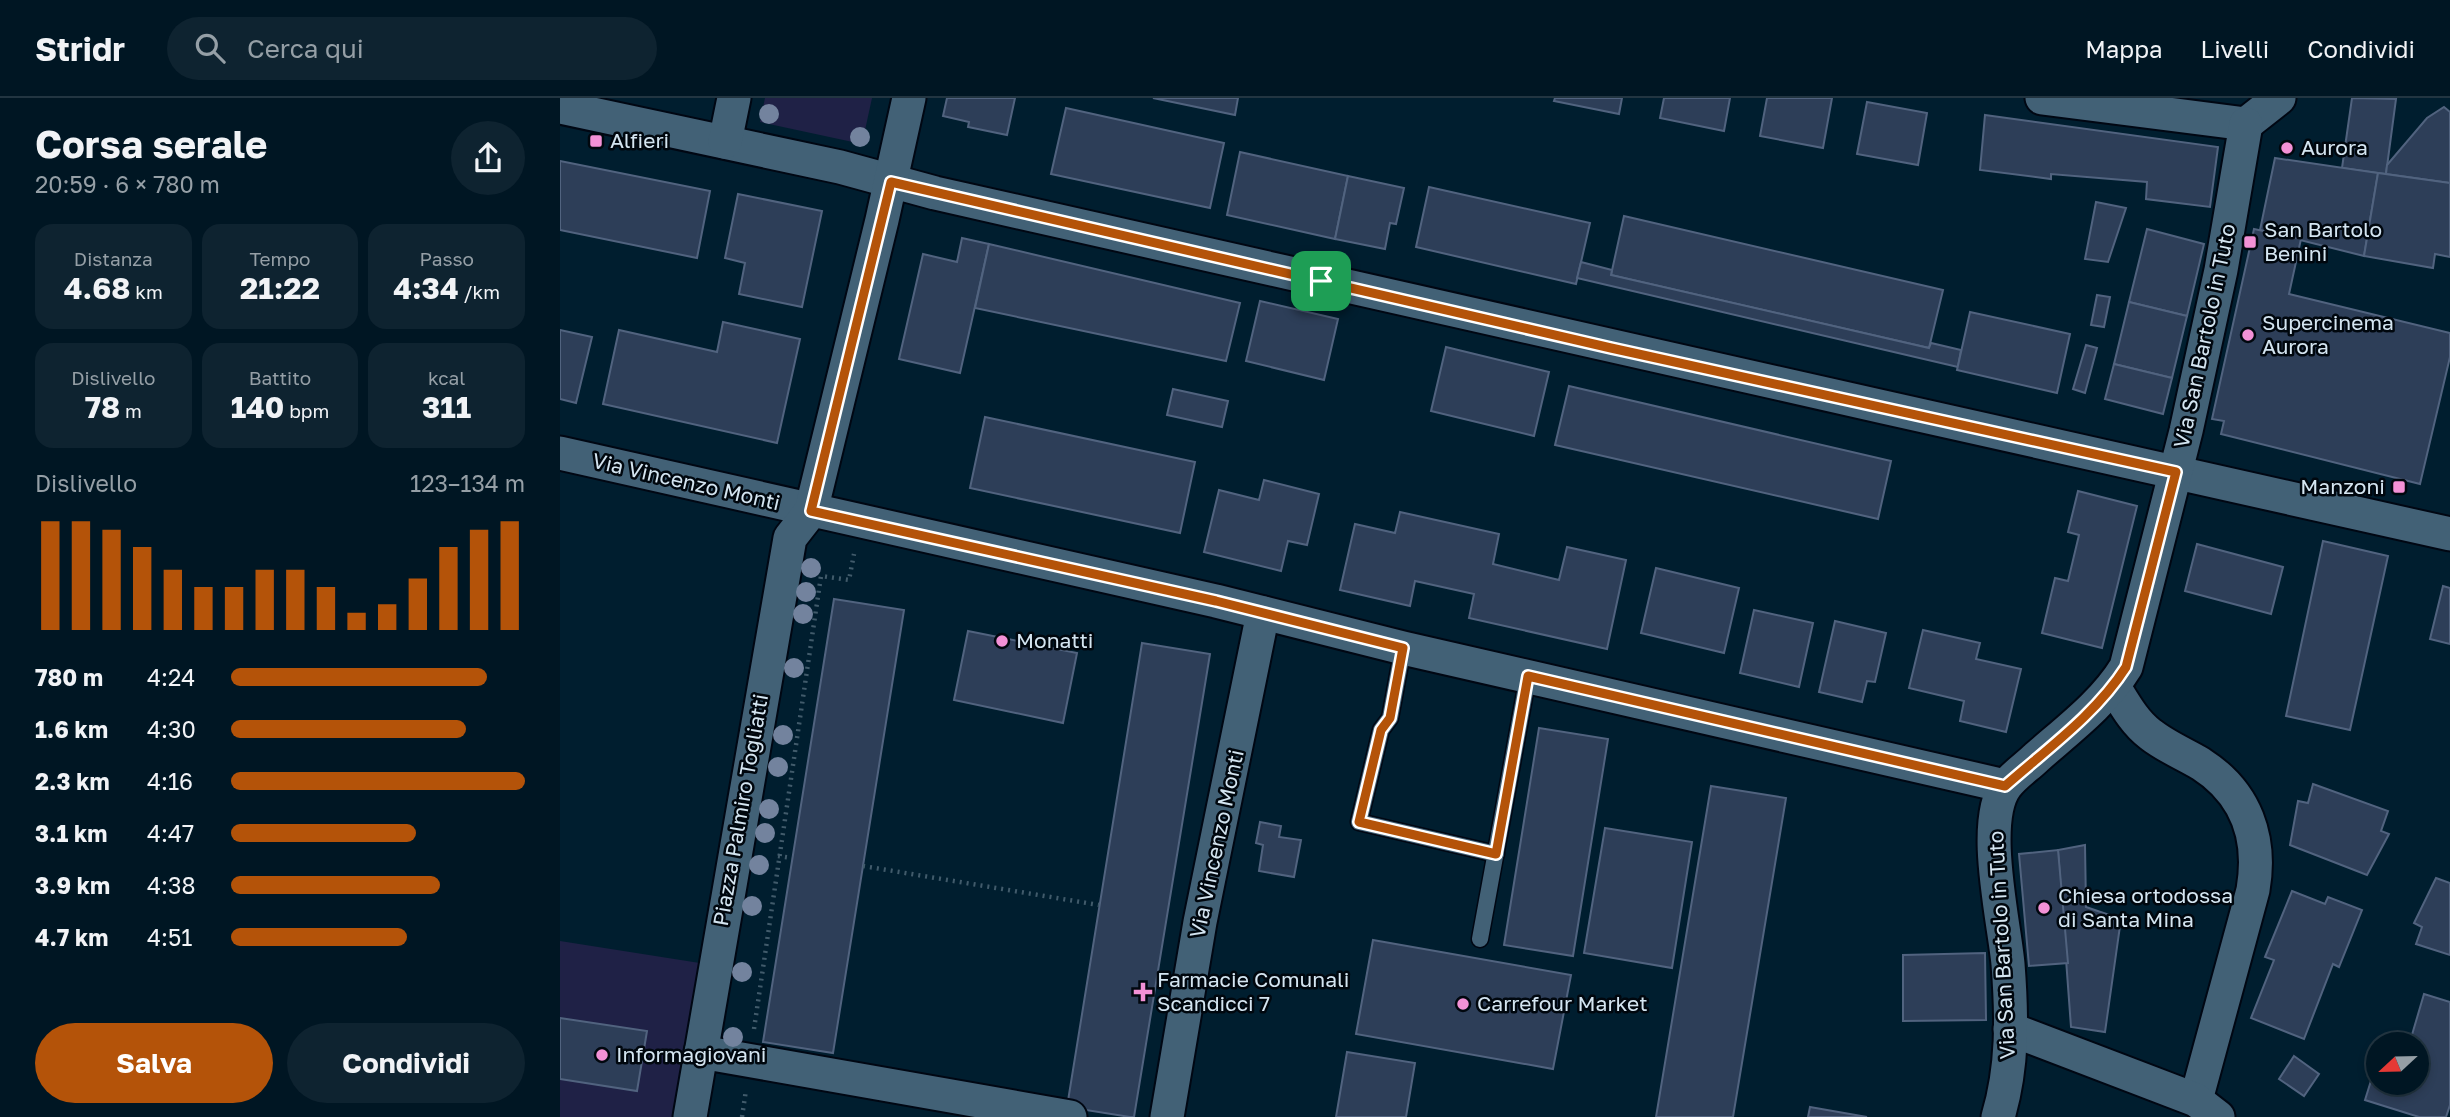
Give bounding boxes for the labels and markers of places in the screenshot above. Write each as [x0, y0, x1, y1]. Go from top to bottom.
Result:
place label: Alfieri [610, 127, 669, 153]
marker: Alfieri [588, 133, 604, 149]
place label: Aurora [2301, 134, 2368, 160]
marker: Aurora [2279, 140, 2295, 156]
place label: San Bartolo Benini [2264, 216, 2382, 266]
marker: San Bartolo Benini [2242, 234, 2258, 250]
pin [1291, 251, 1351, 311]
place label: Supercinema Aurora [2262, 309, 2394, 359]
marker: Supercinema Aurora [2240, 327, 2256, 343]
place label: Manzoni [2300, 473, 2385, 499]
marker: Manzoni [2391, 479, 2407, 495]
place label: Monatti [1016, 627, 1093, 653]
marker: Monatti [994, 633, 1010, 649]
place label: Chiesa ortodossa di Santa Mina [2058, 882, 2233, 932]
marker: Chiesa ortodossa di Santa Mina [2036, 900, 2052, 916]
place label: Farmacie Comunali Scandicci 7 [1157, 966, 1349, 1016]
marker: Farmacie Comunali Scandicci 7 [1135, 984, 1151, 1000]
place label: Carrefour Market [1477, 990, 1648, 1016]
marker: Carrefour Market [1455, 996, 1471, 1012]
place label: Informagiovani [616, 1041, 766, 1067]
marker: Informagiovani [594, 1047, 610, 1063]

